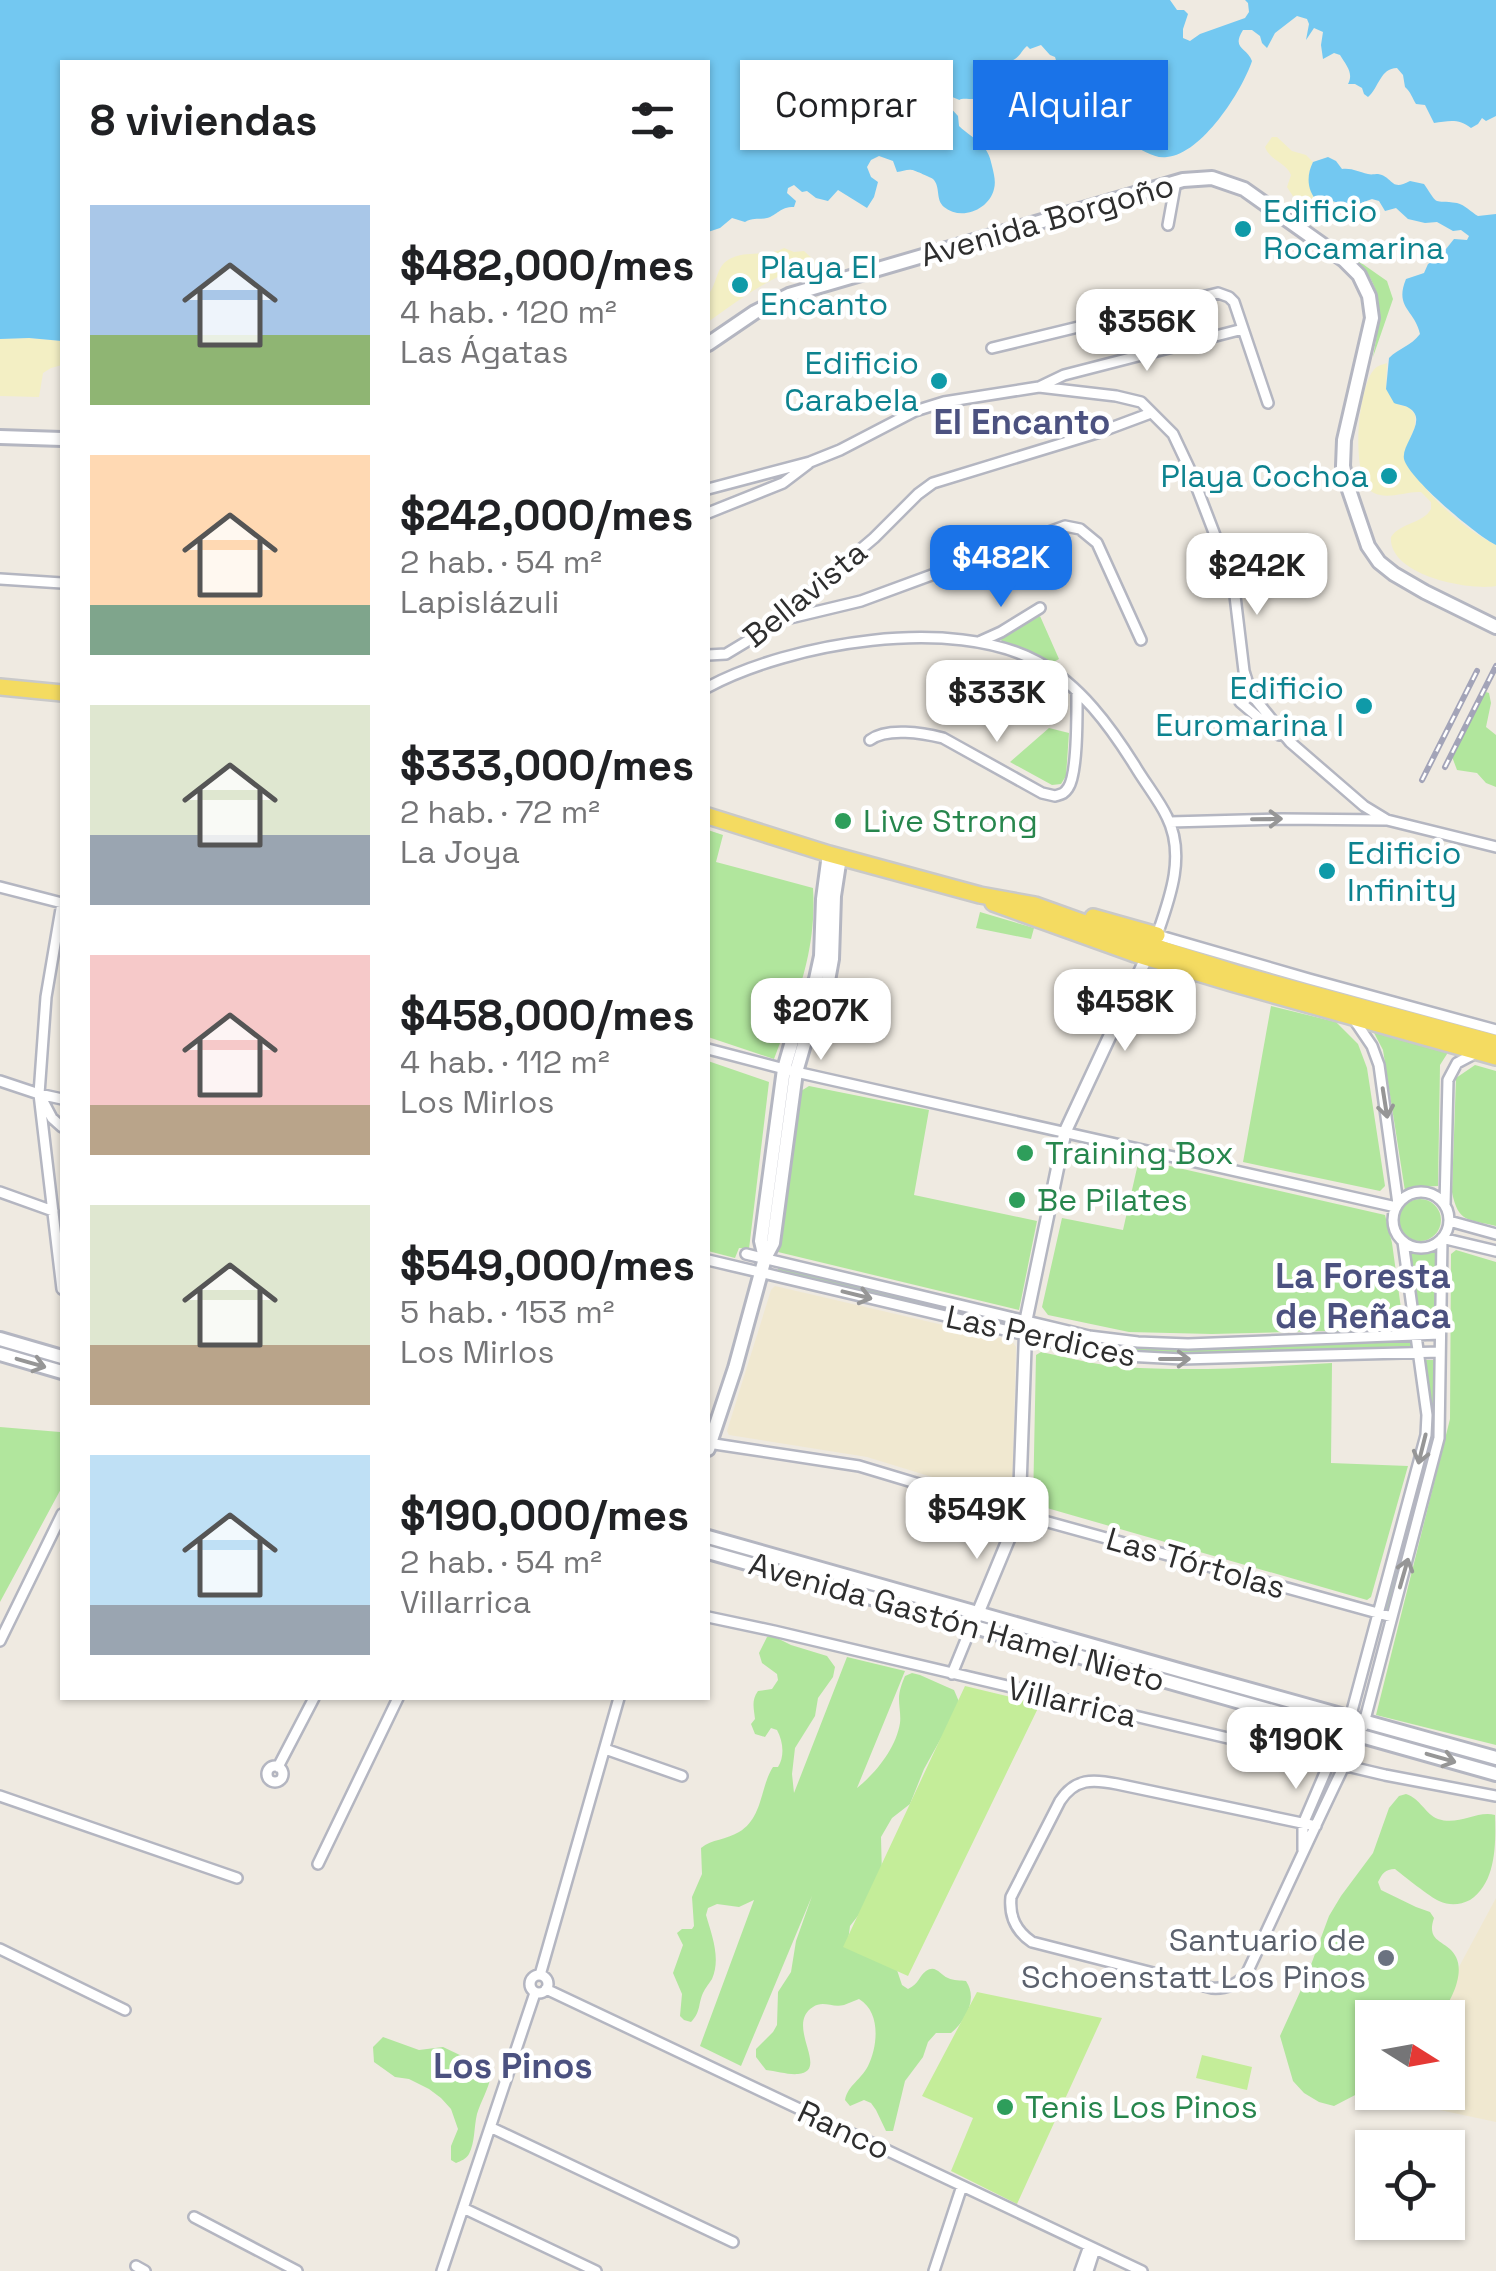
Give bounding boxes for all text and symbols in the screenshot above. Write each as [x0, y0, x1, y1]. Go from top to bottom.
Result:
chip: Comprar [740, 60, 953, 150]
chip: Alquilar [973, 60, 1168, 150]
icon: filters [625, 93, 680, 148]
text: 8 viviendas [90, 94, 317, 147]
street label: Avenida Borgoño [916, 165, 1178, 275]
place label: Edificio Rocamarina [1263, 191, 1444, 268]
marker: Edificio Rocamarina [1232, 218, 1254, 240]
text: $482,000/mes [400, 239, 694, 292]
icon: home [170, 245, 290, 365]
place label: Playa El Encanto [760, 247, 888, 324]
marker: Playa El Encanto [729, 274, 751, 296]
pin: $356K [1077, 289, 1217, 374]
text: 4 hab. · 120 m² [400, 292, 617, 332]
text: $356K [1098, 301, 1196, 341]
text: Las Ágatas [400, 332, 568, 372]
place label: Edificio Carabela [784, 343, 919, 420]
marker: Edificio Carabela [928, 370, 950, 392]
district label: El Encanto [933, 400, 1111, 444]
place label: Playa Cochoa [1160, 456, 1369, 496]
marker: Playa Cochoa [1378, 465, 1400, 487]
text: $242,000/mes [400, 489, 693, 542]
icon: home [170, 495, 290, 615]
pin: $482K [931, 525, 1071, 610]
street label: Bellavista [735, 532, 875, 656]
pin: $242K [1187, 533, 1327, 618]
text: $482K [952, 537, 1050, 577]
text: 2 hab. · 54 m² [400, 542, 602, 582]
text: $242K [1208, 545, 1306, 585]
text: Lapislázuli [400, 582, 559, 622]
pin: $333K [927, 660, 1067, 745]
place label: Edificio Euromarina I [1155, 668, 1344, 745]
text: $333K [948, 672, 1046, 712]
marker: Edificio Euromarina I [1353, 695, 1375, 717]
text: $333,000/mes [400, 739, 694, 792]
icon: home [170, 745, 290, 865]
text: 2 hab. · 72 m² [400, 792, 600, 832]
place label: Live Strong [863, 801, 1038, 841]
marker: Live Strong [832, 810, 854, 832]
one-way arrow [1251, 810, 1283, 829]
text: La Joya [400, 832, 520, 872]
place label: Edificio Infinity [1347, 833, 1461, 910]
marker: Edificio Infinity [1316, 860, 1338, 882]
pin: $458K [1055, 969, 1195, 1054]
pin: $207K [751, 978, 891, 1063]
text: $458K [1076, 981, 1174, 1021]
text: $458,000/mes [400, 989, 694, 1042]
text: $207K [773, 990, 869, 1030]
icon: home [170, 995, 290, 1115]
text: 4 hab. · 112 m² [400, 1042, 610, 1082]
text: Los Mirlos [400, 1082, 554, 1122]
one-way arrow [1376, 1087, 1394, 1119]
place label: Training Box [1045, 1133, 1234, 1173]
marker: Training Box [1014, 1142, 1036, 1164]
place label: Be Pilates [1037, 1180, 1188, 1220]
marker: Be Pilates [1006, 1189, 1028, 1211]
text: $549,000/mes [400, 1239, 695, 1292]
icon: home [170, 1245, 290, 1365]
district label: La Foresta de Reñaca [1275, 1254, 1451, 1338]
one-way arrow [840, 1287, 872, 1305]
text: 5 hab. · 153 m² [400, 1292, 615, 1332]
street label: Las Perdices [942, 1296, 1140, 1376]
text: Los Mirlos [400, 1332, 554, 1372]
one-way arrow [1158, 1350, 1190, 1368]
one-way arrow [15, 1355, 46, 1373]
one-way arrow [1412, 1433, 1431, 1464]
pin: $549K [907, 1477, 1047, 1562]
text: $190,000/mes [400, 1489, 689, 1542]
text: $549K [928, 1489, 1026, 1529]
icon: home [170, 1495, 290, 1615]
street label: Las Tórtolas [1102, 1518, 1290, 1608]
text: 2 hab. · 54 m² [400, 1542, 602, 1582]
street label: Avenida Gastón Hamel Nieto [744, 1543, 1170, 1701]
one-way arrow [1396, 1558, 1414, 1589]
text: Villarrica [400, 1582, 531, 1622]
street label: Villarrica [1004, 1668, 1140, 1736]
pin: $190K [1226, 1707, 1366, 1792]
text: $190K [1249, 1719, 1343, 1759]
one-way arrow [1425, 1750, 1457, 1768]
place label: Santuario de Schoenstatt Los Pinos [1021, 1920, 1366, 1997]
marker: Santuario de Schoenstatt Los Pinos [1375, 1947, 1397, 1969]
north arrow [1355, 2000, 1465, 2110]
map controls [1355, 2000, 1465, 2240]
district label: Los Pinos [433, 2044, 593, 2088]
place label: Tenis Los Pinos [1025, 2087, 1258, 2127]
street label: Ranco [792, 2091, 896, 2169]
marker: Tenis Los Pinos [994, 2096, 1016, 2118]
button: locate [1355, 2130, 1465, 2240]

